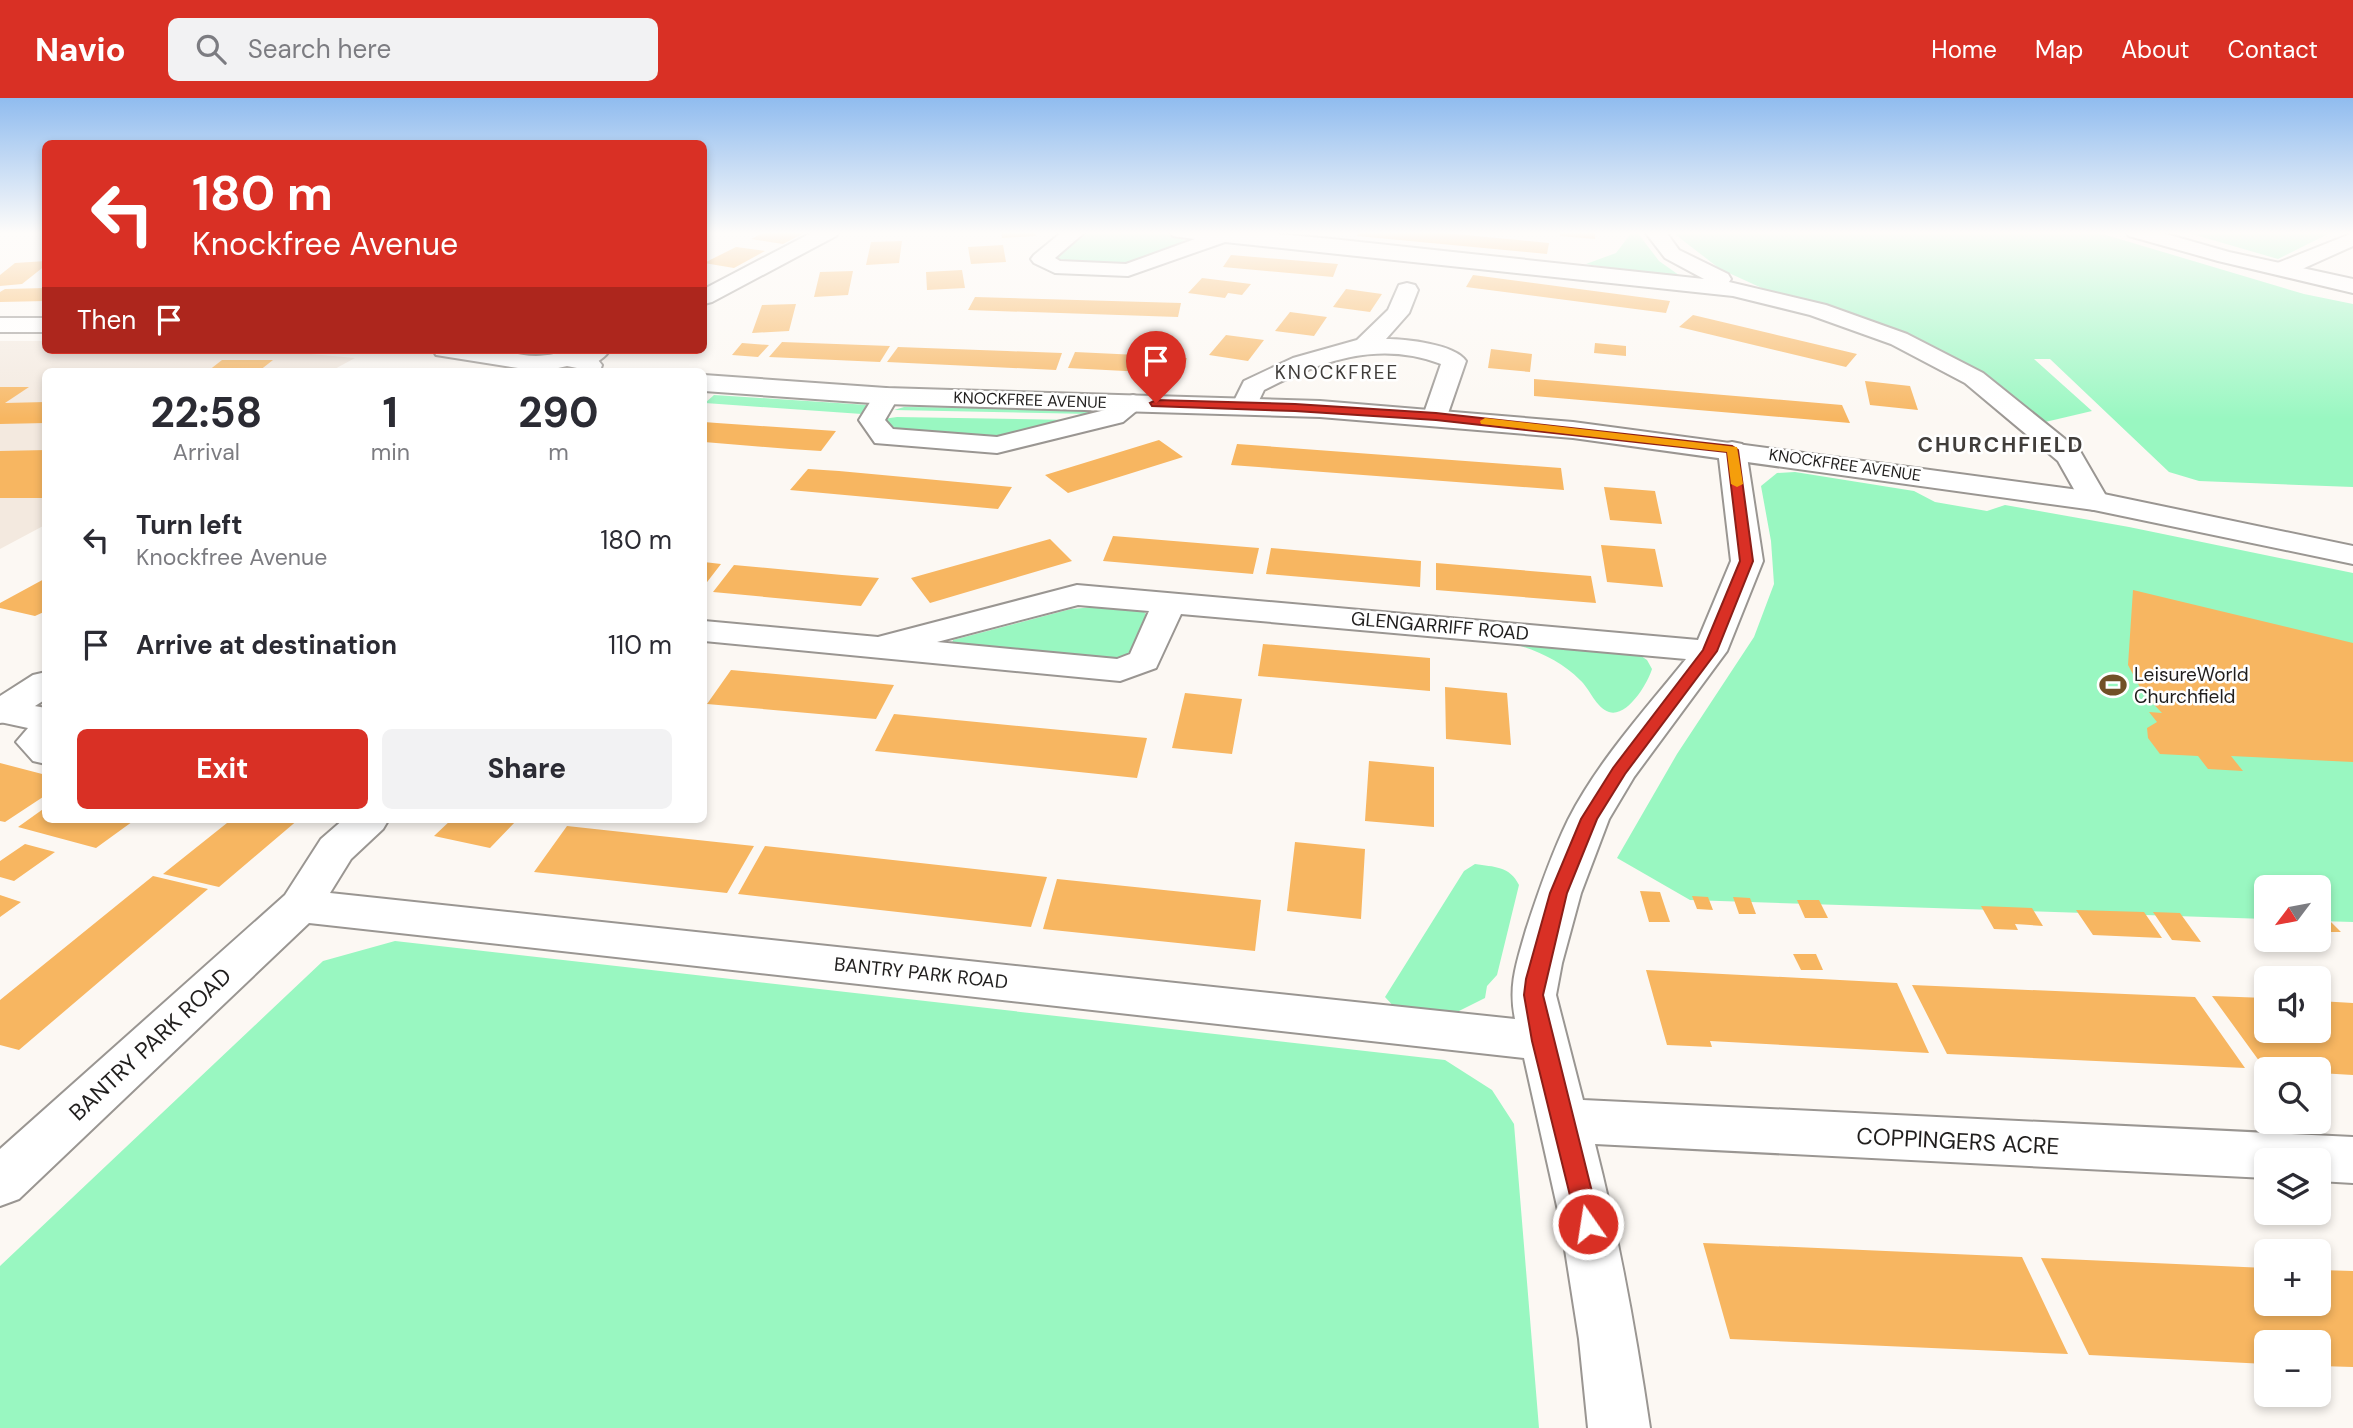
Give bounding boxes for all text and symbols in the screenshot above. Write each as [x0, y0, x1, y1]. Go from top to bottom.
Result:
search box [168, 18, 658, 81]
text: Navio [35, 28, 126, 71]
icon: search [192, 30, 230, 68]
text: Search here [248, 32, 391, 66]
text: Home [1931, 34, 1997, 65]
text: Map [2035, 34, 2083, 65]
text: About [2121, 34, 2190, 65]
text: Contact [2228, 34, 2318, 65]
text: 180 m [192, 161, 333, 225]
icon: left [77, 168, 168, 259]
text: Knockfree Avenue [192, 223, 458, 265]
icon: arrive [150, 301, 188, 339]
text: Then [77, 303, 136, 337]
pin [1126, 331, 1186, 403]
icon: arrive [1137, 342, 1175, 380]
district label: KNOCKFREE [1275, 360, 1399, 385]
text: 22:58 [150, 385, 262, 440]
text: 1 [383, 385, 398, 440]
text: 290 [518, 385, 599, 440]
street label: KNOCKFREE AVENUE [953, 387, 1107, 413]
district label: CHURCHFIELD [1918, 431, 2084, 459]
text: Arrival [173, 437, 240, 467]
text: min [371, 437, 410, 467]
text: m [548, 437, 569, 467]
street label: KNOCKFREE AVENUE [1768, 444, 1922, 486]
text: Turn left [136, 508, 243, 542]
icon: left [77, 521, 115, 559]
text: 180 m [600, 523, 672, 557]
text: Knockfree Avenue [136, 542, 327, 572]
street label: GLENGARRIFF ROAD [1350, 606, 1530, 646]
icon: arrive [77, 626, 115, 664]
text: Arrive at destination [136, 628, 397, 662]
text: 110 m [608, 628, 672, 662]
place label: LeisureWorld Churchfield [2134, 662, 2249, 709]
sports icon: LeisureWorld Churchfield [2098, 670, 2128, 700]
button: Exit [77, 729, 368, 809]
button: Share [382, 729, 672, 809]
north arrow [2254, 875, 2331, 952]
map controls [2254, 875, 2331, 1407]
street label: BANTRY PARK ROAD [833, 951, 1009, 995]
street label: BANTRY PARK ROAD [62, 961, 238, 1127]
button: sound [2254, 966, 2331, 1043]
button: search [2254, 1057, 2331, 1134]
street label: COPPINGERS ACRE [1856, 1121, 2060, 1161]
button: layers [2254, 1148, 2331, 1225]
position arrow [1551, 1187, 1625, 1261]
button: + [2254, 1239, 2331, 1316]
button: − [2254, 1330, 2331, 1407]

